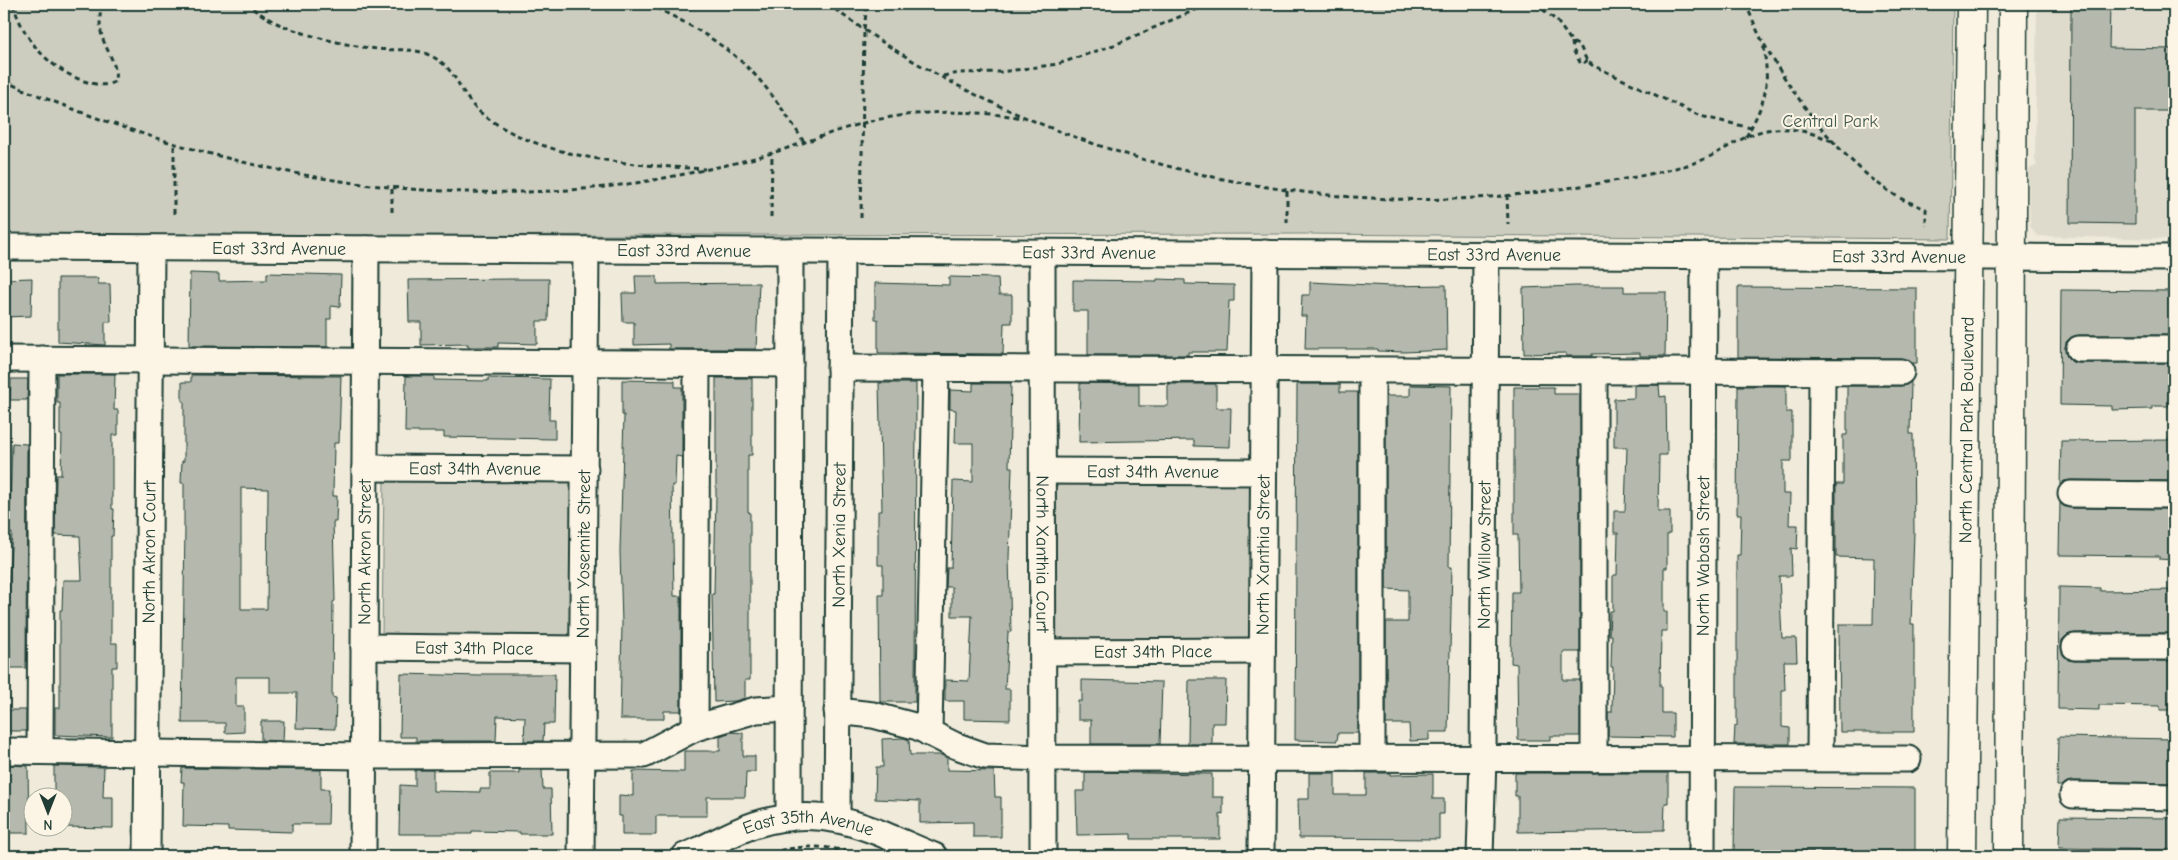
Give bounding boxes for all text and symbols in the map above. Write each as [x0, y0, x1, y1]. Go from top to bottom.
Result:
park label: Central Park [1782, 111, 1878, 132]
street label: East 33rd Avenue [212, 238, 346, 259]
street label: East 33rd Avenue [617, 240, 751, 261]
street label: East 33rd Avenue [1022, 242, 1156, 263]
street label: East 33rd Avenue [1427, 244, 1561, 265]
street label: East 33rd Avenue [1832, 246, 1966, 267]
street label: North Central Park Boulevard [1955, 317, 1978, 543]
street label: East 34th Avenue [409, 458, 541, 479]
street label: North Xenia Street [828, 461, 850, 608]
street label: East 34th Avenue [1087, 461, 1219, 482]
street label: North Yosemite Street [572, 469, 595, 638]
street label: North Xanthia Street [1252, 474, 1274, 635]
street label: North Xanthia Court [1032, 475, 1053, 634]
street label: North Wabash Street [1692, 475, 1714, 636]
street label: North Akron Street [354, 478, 375, 625]
street label: North Akron Court [138, 480, 160, 624]
street label: North Willow Street [1473, 480, 1495, 629]
street label: East 34th Place [415, 637, 533, 659]
street label: East 34th Place [1094, 641, 1212, 662]
north arrow [22, 788, 72, 838]
street label: East 35th Avenue [740, 806, 877, 840]
text: N [43, 816, 53, 833]

